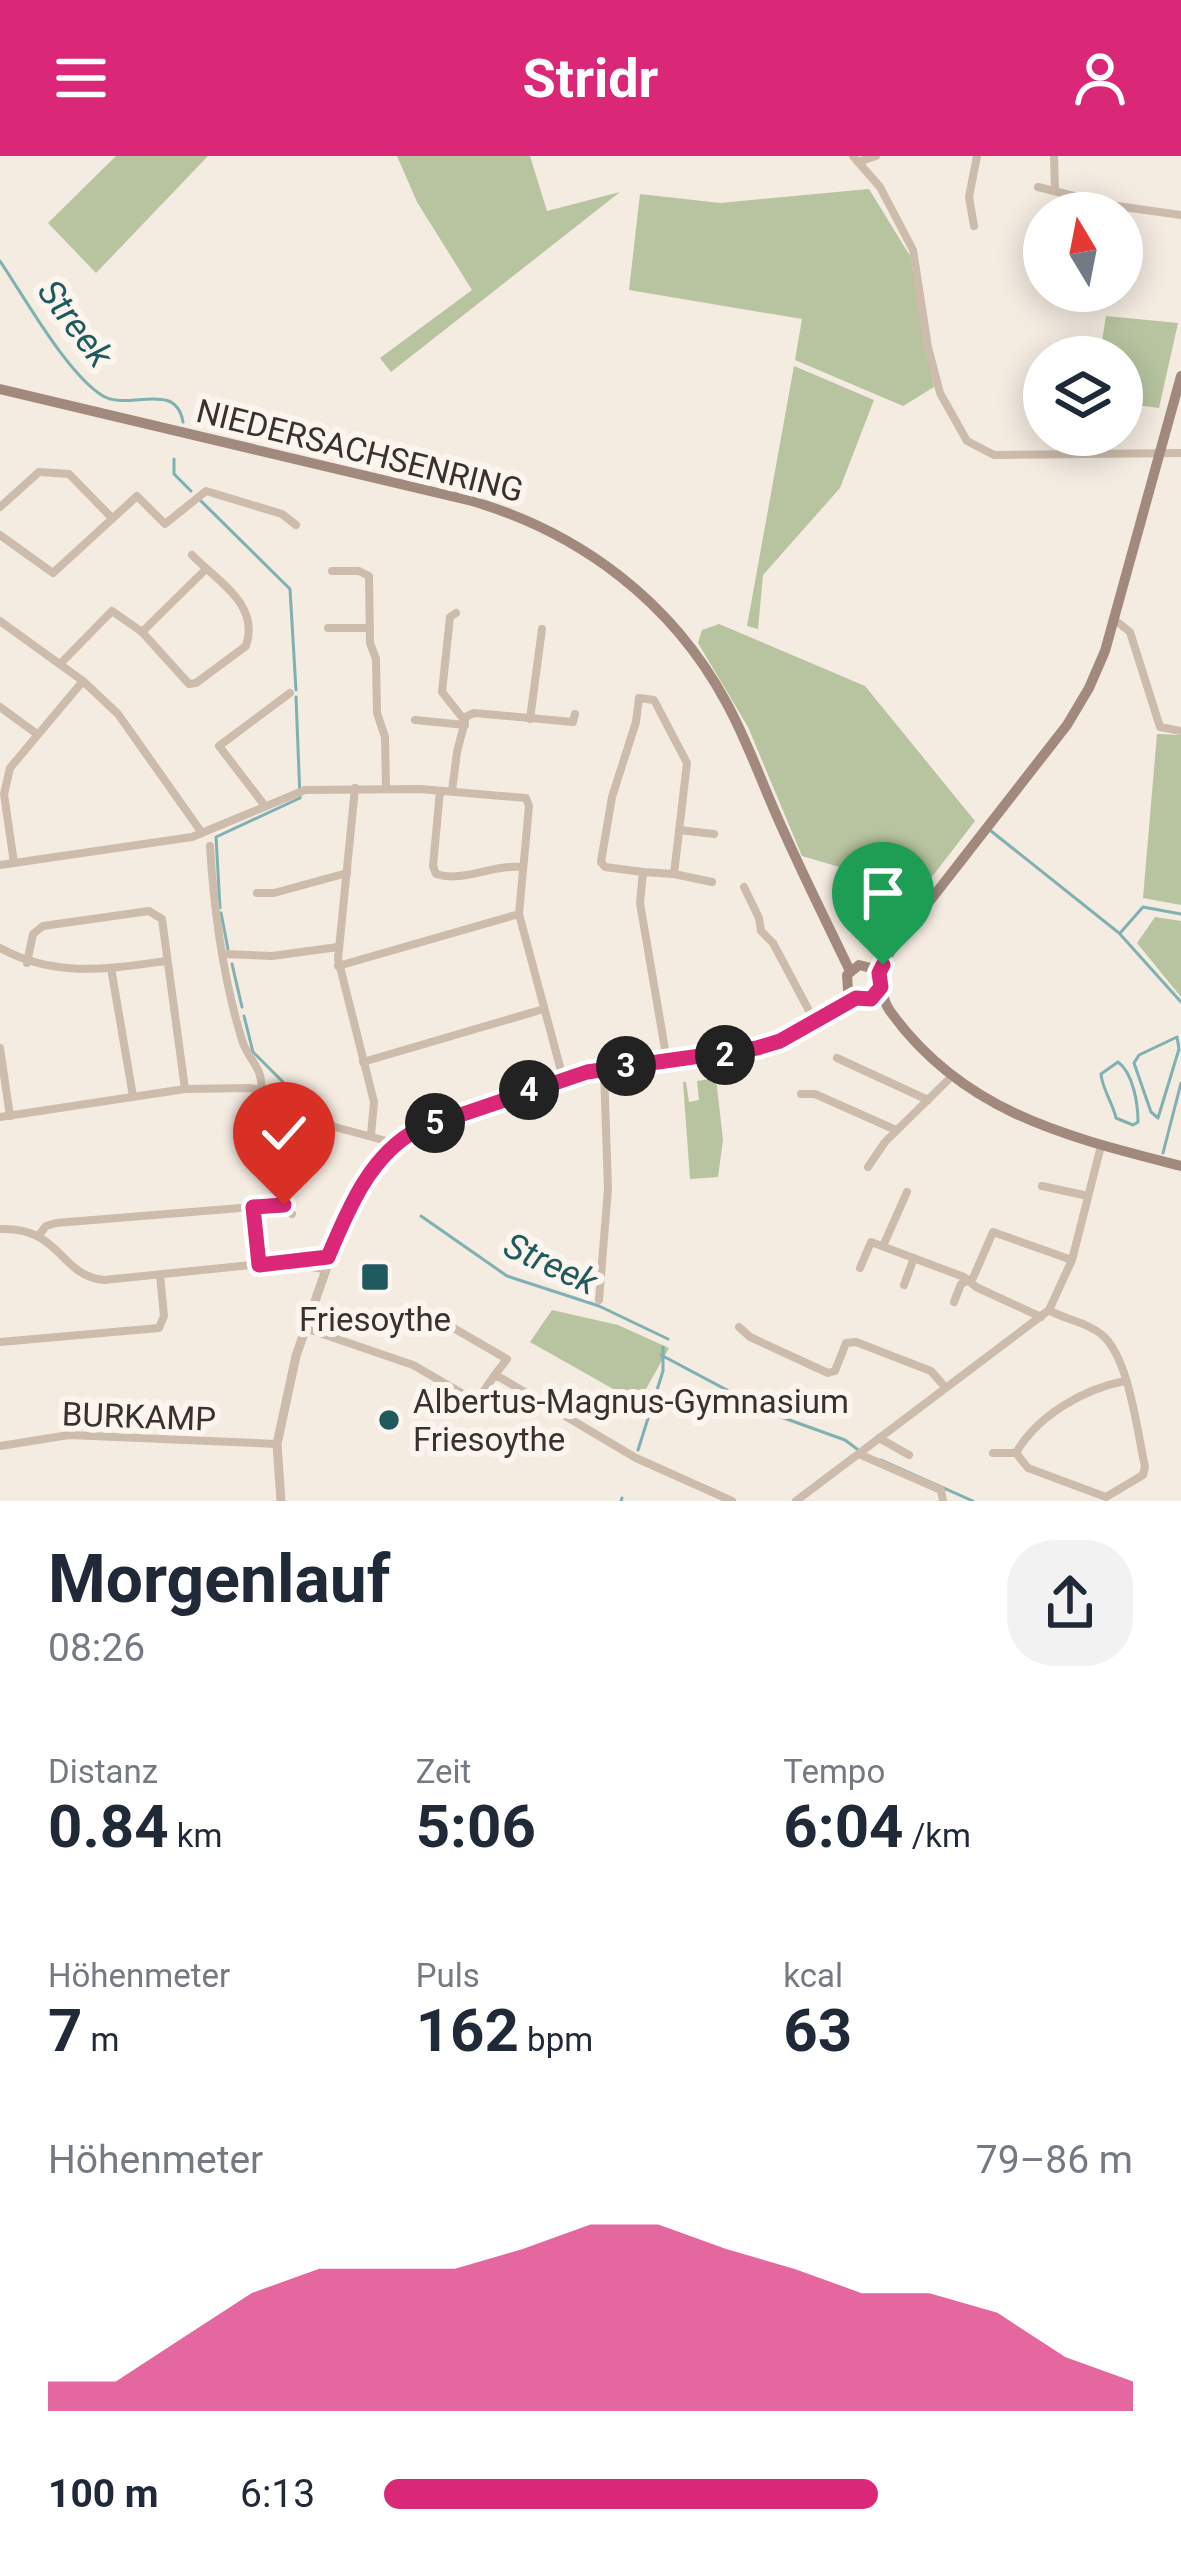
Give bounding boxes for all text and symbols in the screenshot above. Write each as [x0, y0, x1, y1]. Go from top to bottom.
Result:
icon: menu [48, 45, 114, 111]
icon: person [1067, 45, 1133, 111]
text: Stridr [523, 47, 658, 110]
north arrow [1023, 192, 1143, 312]
map controls [1023, 192, 1143, 456]
water label: Streek [29, 272, 122, 377]
button: layers [1023, 336, 1143, 456]
street label: NIEDERSACHSENRING [193, 391, 527, 510]
pin [832, 842, 934, 965]
icon: arrive [850, 860, 916, 926]
pin: 2 [695, 1025, 755, 1085]
text: 2 [716, 1035, 734, 1074]
pin: 3 [596, 1036, 656, 1096]
text: 3 [617, 1046, 635, 1085]
pin: 4 [499, 1060, 559, 1120]
text: 4 [520, 1070, 538, 1109]
pin [233, 1082, 335, 1205]
pin: 5 [405, 1093, 465, 1153]
icon: check [251, 1100, 317, 1166]
text: 5 [426, 1103, 444, 1142]
water label: Streek [497, 1224, 605, 1304]
marker: Friesoythe [359, 1261, 391, 1293]
place label: Friesoythe [299, 1300, 451, 1339]
place label: Albertus-Magnus-Gymnasium Friesoythe [413, 1382, 849, 1459]
street label: BURKAMP [61, 1394, 217, 1439]
marker: Albertus-Magnus-Gymnasium Friesoythe [376, 1407, 402, 1433]
button: share [1007, 1540, 1133, 1666]
text: Morgenlauf [48, 1541, 390, 1618]
text: 08:26 [48, 1625, 145, 1671]
text: Distanz [48, 1752, 158, 1791]
text: Zeit [416, 1752, 471, 1791]
text: Tempo [783, 1752, 885, 1791]
text: 0.84 [48, 1791, 169, 1862]
text: 5:06 [416, 1791, 536, 1862]
text: 6:04 [783, 1791, 904, 1862]
text: km [169, 1816, 223, 1855]
text: /km [904, 1816, 971, 1855]
text: Höhenmeter [48, 1956, 230, 1995]
text: Puls [416, 1956, 480, 1995]
text: kcal [783, 1956, 843, 1995]
text: 7 [48, 1995, 82, 2066]
text: 162 [416, 1995, 519, 2066]
text: 63 [783, 1995, 852, 2066]
text: m [82, 2020, 120, 2059]
text: bpm [519, 2020, 593, 2059]
text: Höhenmeter [48, 2137, 263, 2183]
text: 79–86 m [976, 2137, 1133, 2183]
text: 100 m [48, 2471, 159, 2517]
text: 6:13 [240, 2471, 315, 2517]

